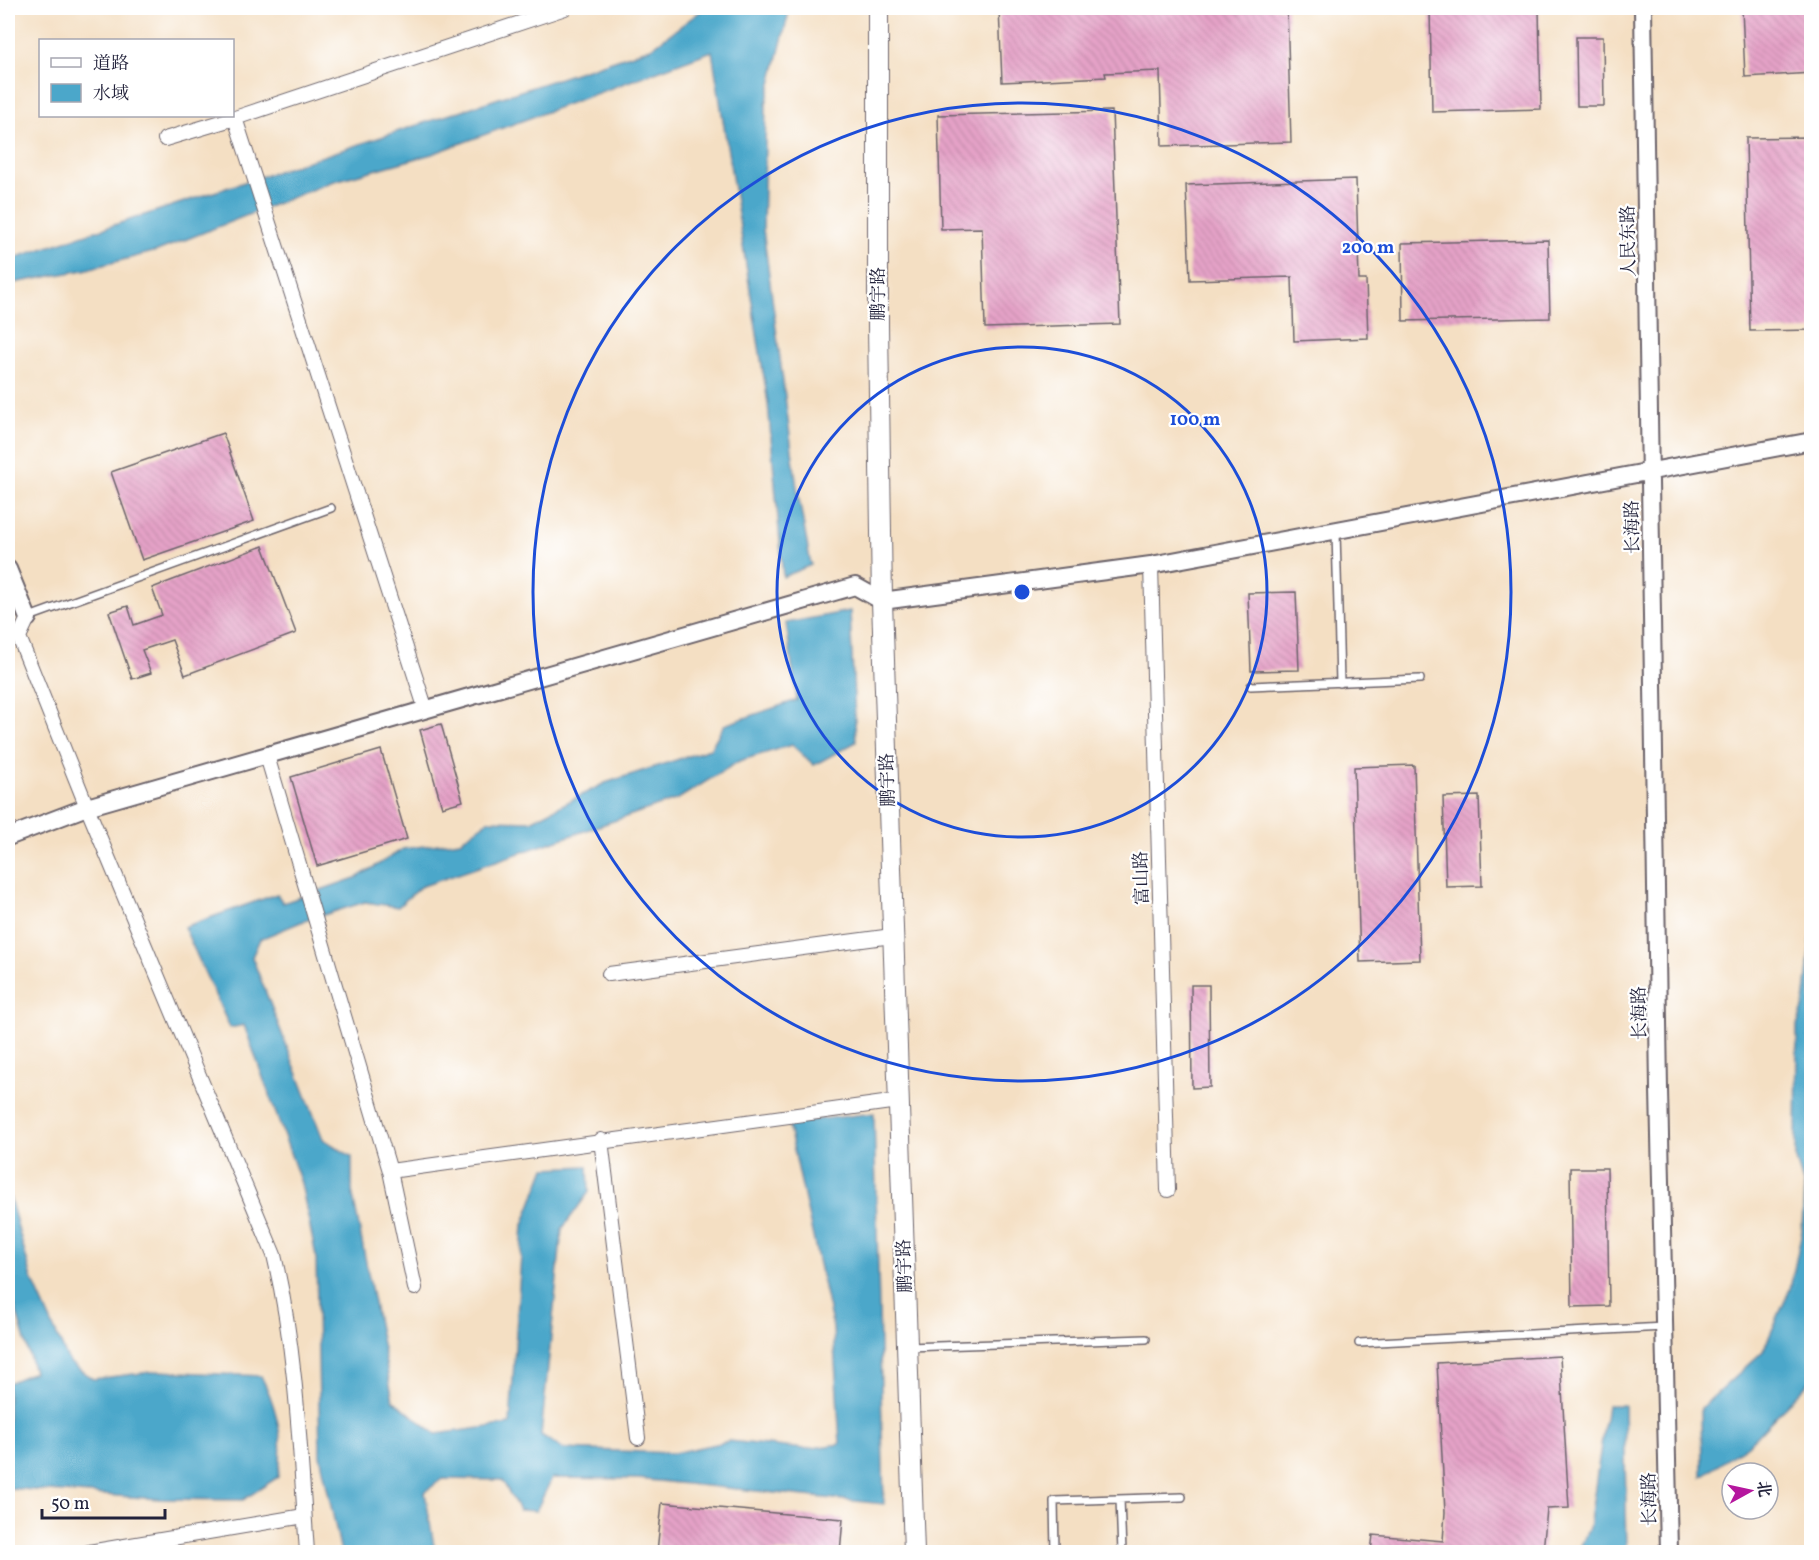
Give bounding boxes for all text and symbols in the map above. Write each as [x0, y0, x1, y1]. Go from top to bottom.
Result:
legend [39, 39, 234, 117]
text: 道路 [93, 52, 129, 77]
text: 水域 [93, 82, 129, 107]
street label: 人民东路 [1616, 205, 1643, 277]
text: 200 m [1342, 236, 1394, 261]
street label: 鹏宇路 [867, 267, 892, 321]
text: 100 m [1170, 408, 1220, 433]
street label: 长海路 [1621, 500, 1646, 554]
centre of rings [1012, 582, 1032, 602]
street label: 鹏宇路 [875, 753, 902, 807]
street label: 富山路 [1129, 851, 1156, 905]
street label: 长海路 [1628, 986, 1653, 1040]
street label: 鹏宇路 [892, 1239, 919, 1293]
north arrow [1720, 1461, 1780, 1521]
street label: 长海路 [1638, 1472, 1663, 1526]
text: 北 [1751, 1480, 1775, 1499]
scale bar [42, 1482, 165, 1520]
text: 50 m [51, 1492, 90, 1517]

